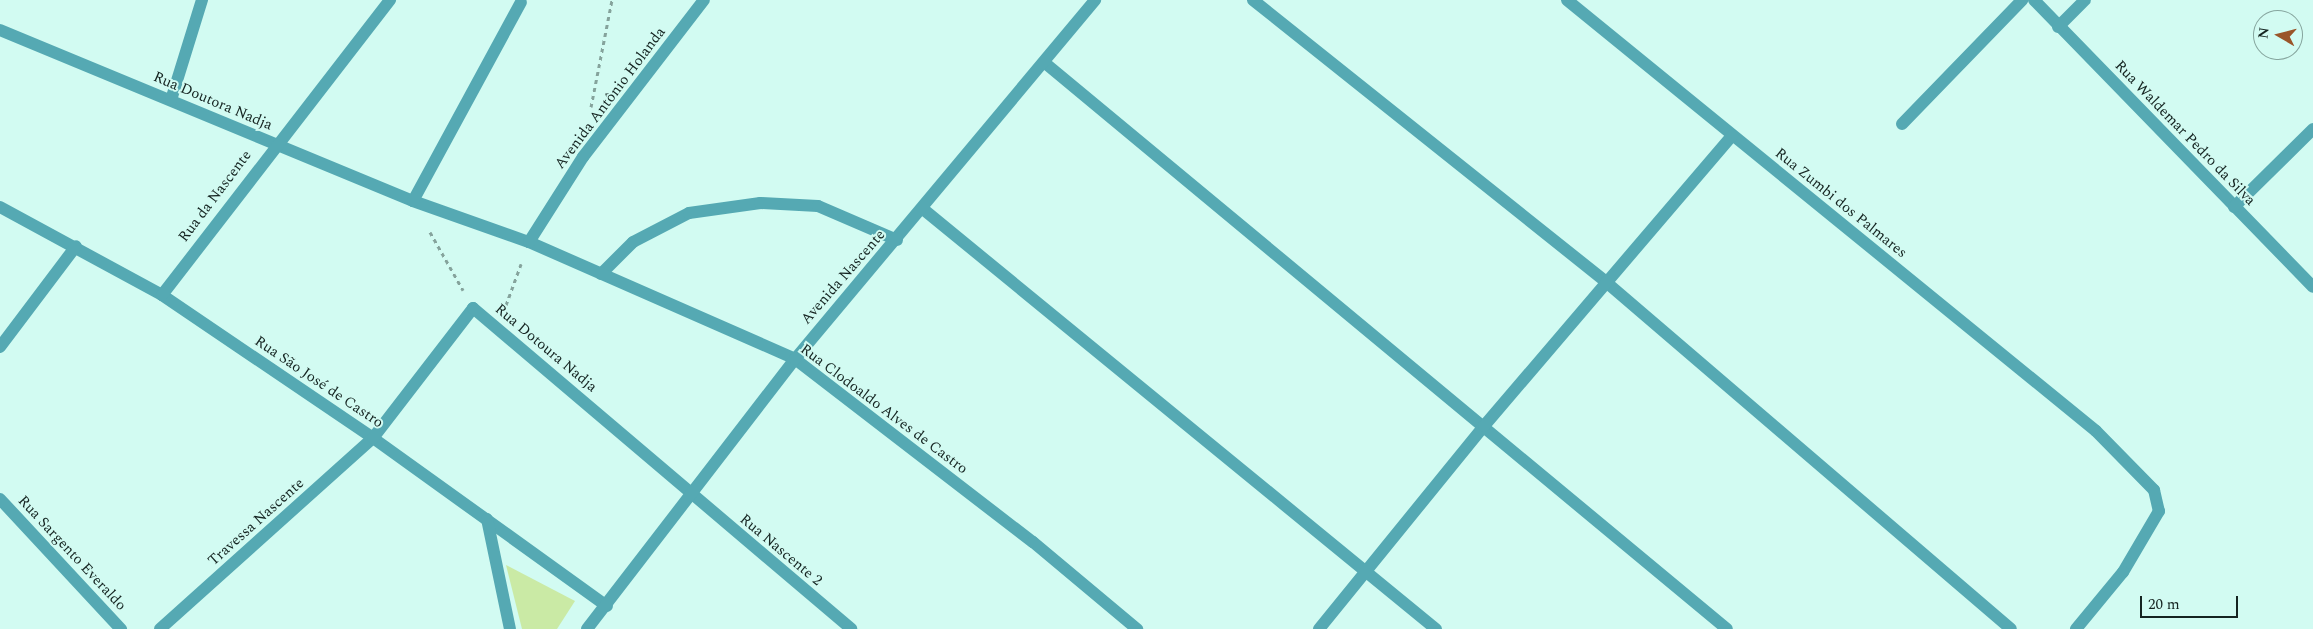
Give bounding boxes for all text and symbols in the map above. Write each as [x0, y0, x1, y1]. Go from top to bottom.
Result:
north arrow [2253, 10, 2303, 60]
street label: Avenida Antônio Holanda [551, 24, 669, 172]
text: N [2252, 26, 2275, 40]
street label: Rua Waldemar Pedro da Silva [2111, 57, 2259, 209]
street label: Rua Doutora Nadja [151, 68, 275, 134]
street label: Rua Zumbi dos Palmares [1771, 144, 1911, 262]
street label: Rua da Nascente [175, 147, 255, 245]
street label: Avenida Nascente [797, 226, 889, 328]
street label: Rua Dotoura Nadja [491, 300, 601, 396]
street label: Rua São José de Castro [251, 332, 387, 432]
street label: Rua Clodoaldo Alves de Castro [797, 340, 971, 478]
street label: Travessa Nascente [204, 474, 308, 570]
street label: Rua Sargento Everaldo [14, 492, 130, 614]
street label: Rua Nascente 2 [736, 510, 826, 590]
scale bar [2143, 586, 2240, 618]
text: 20 m [2148, 593, 2180, 616]

